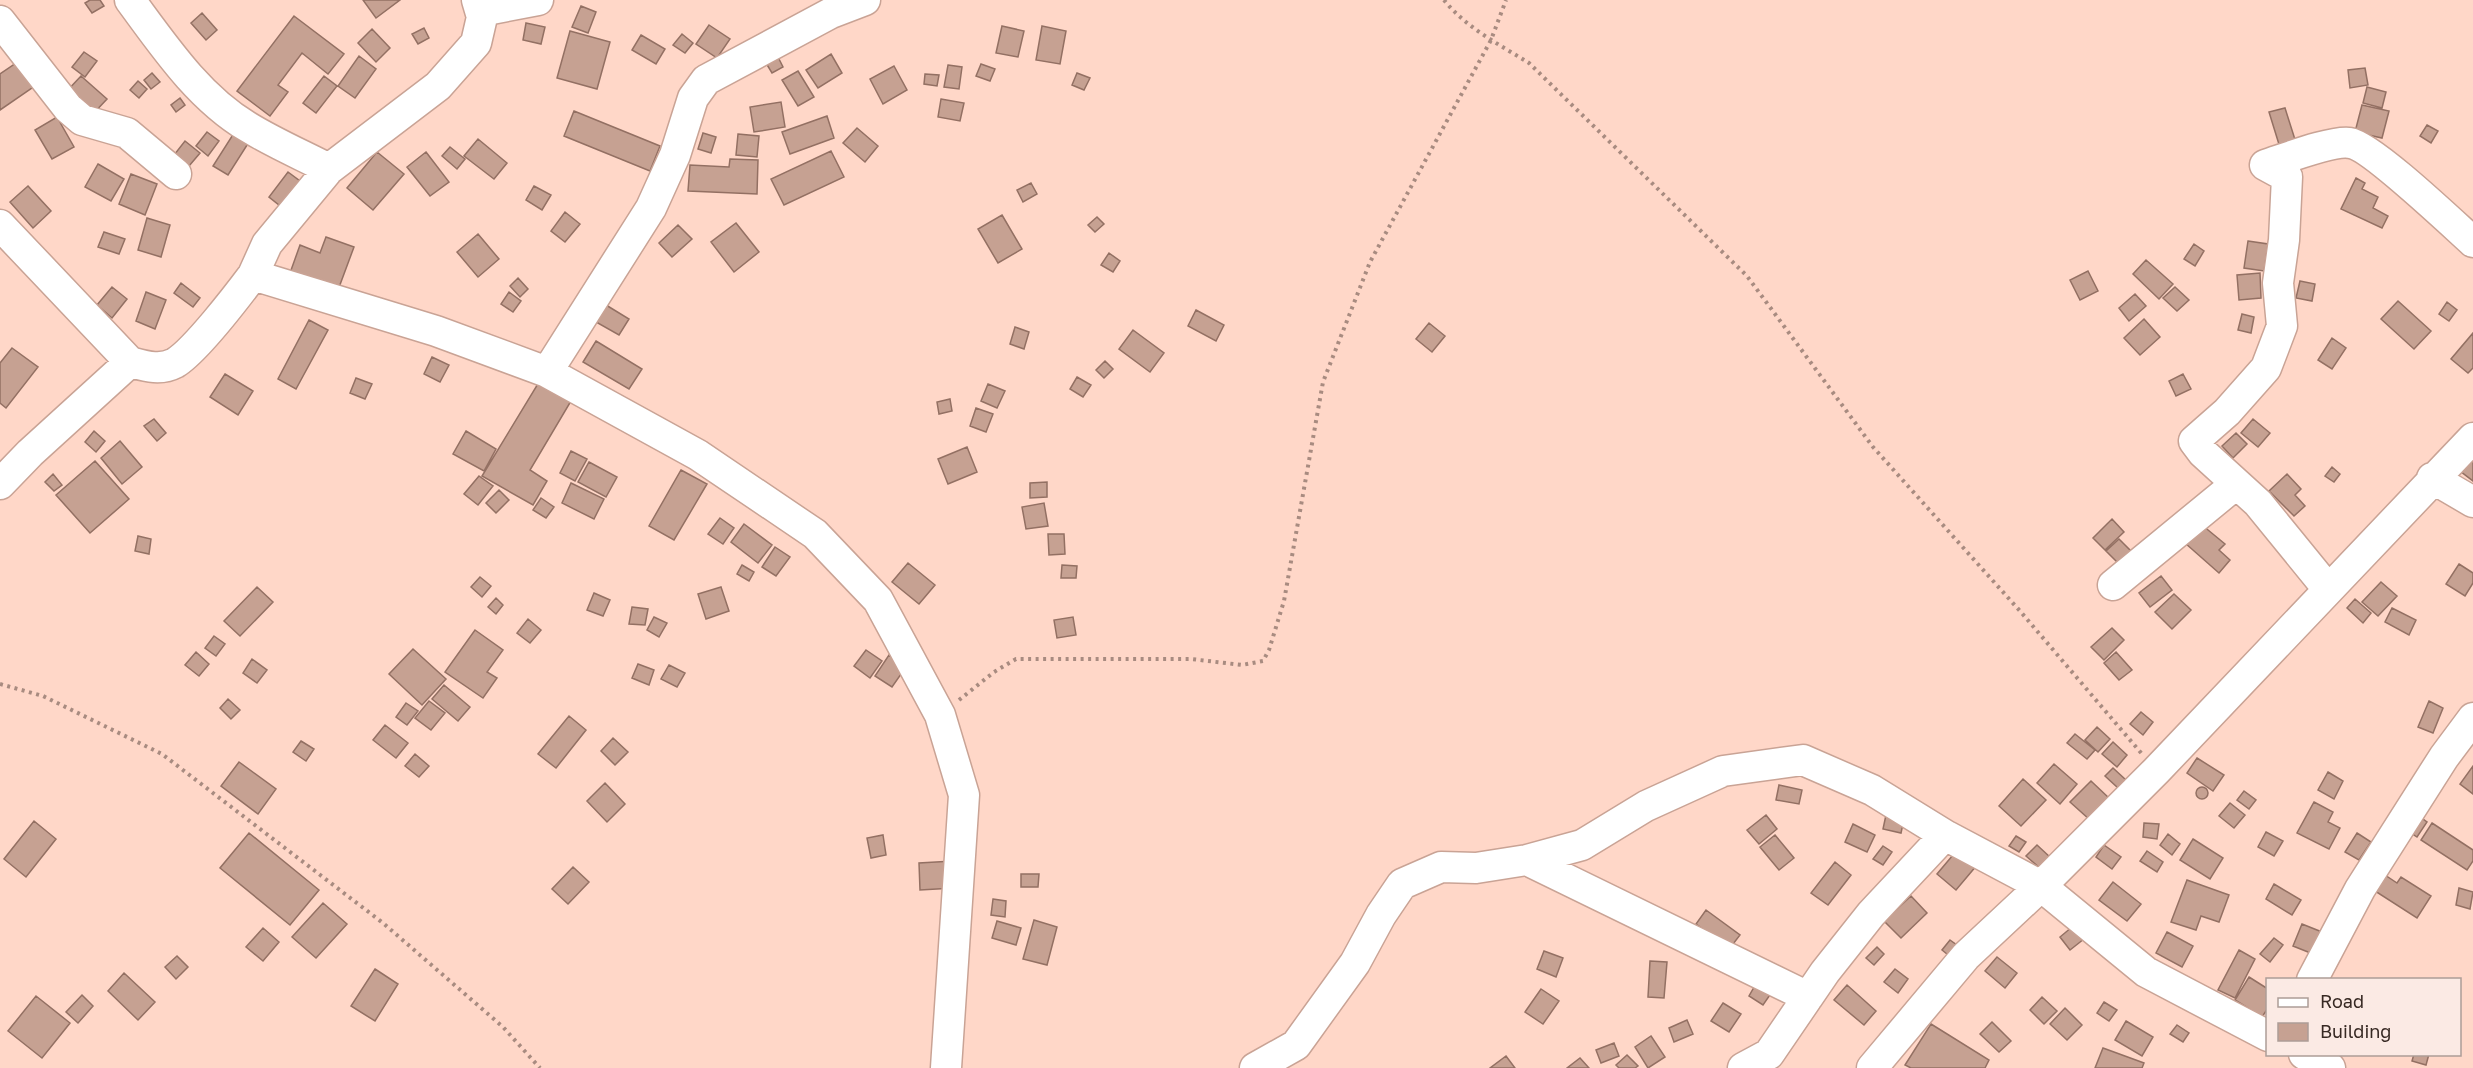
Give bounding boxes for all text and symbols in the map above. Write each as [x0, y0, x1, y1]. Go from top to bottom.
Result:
legend [2266, 978, 2461, 1056]
text: Road [2320, 990, 2364, 1012]
text: Building [2320, 1020, 2391, 1042]

